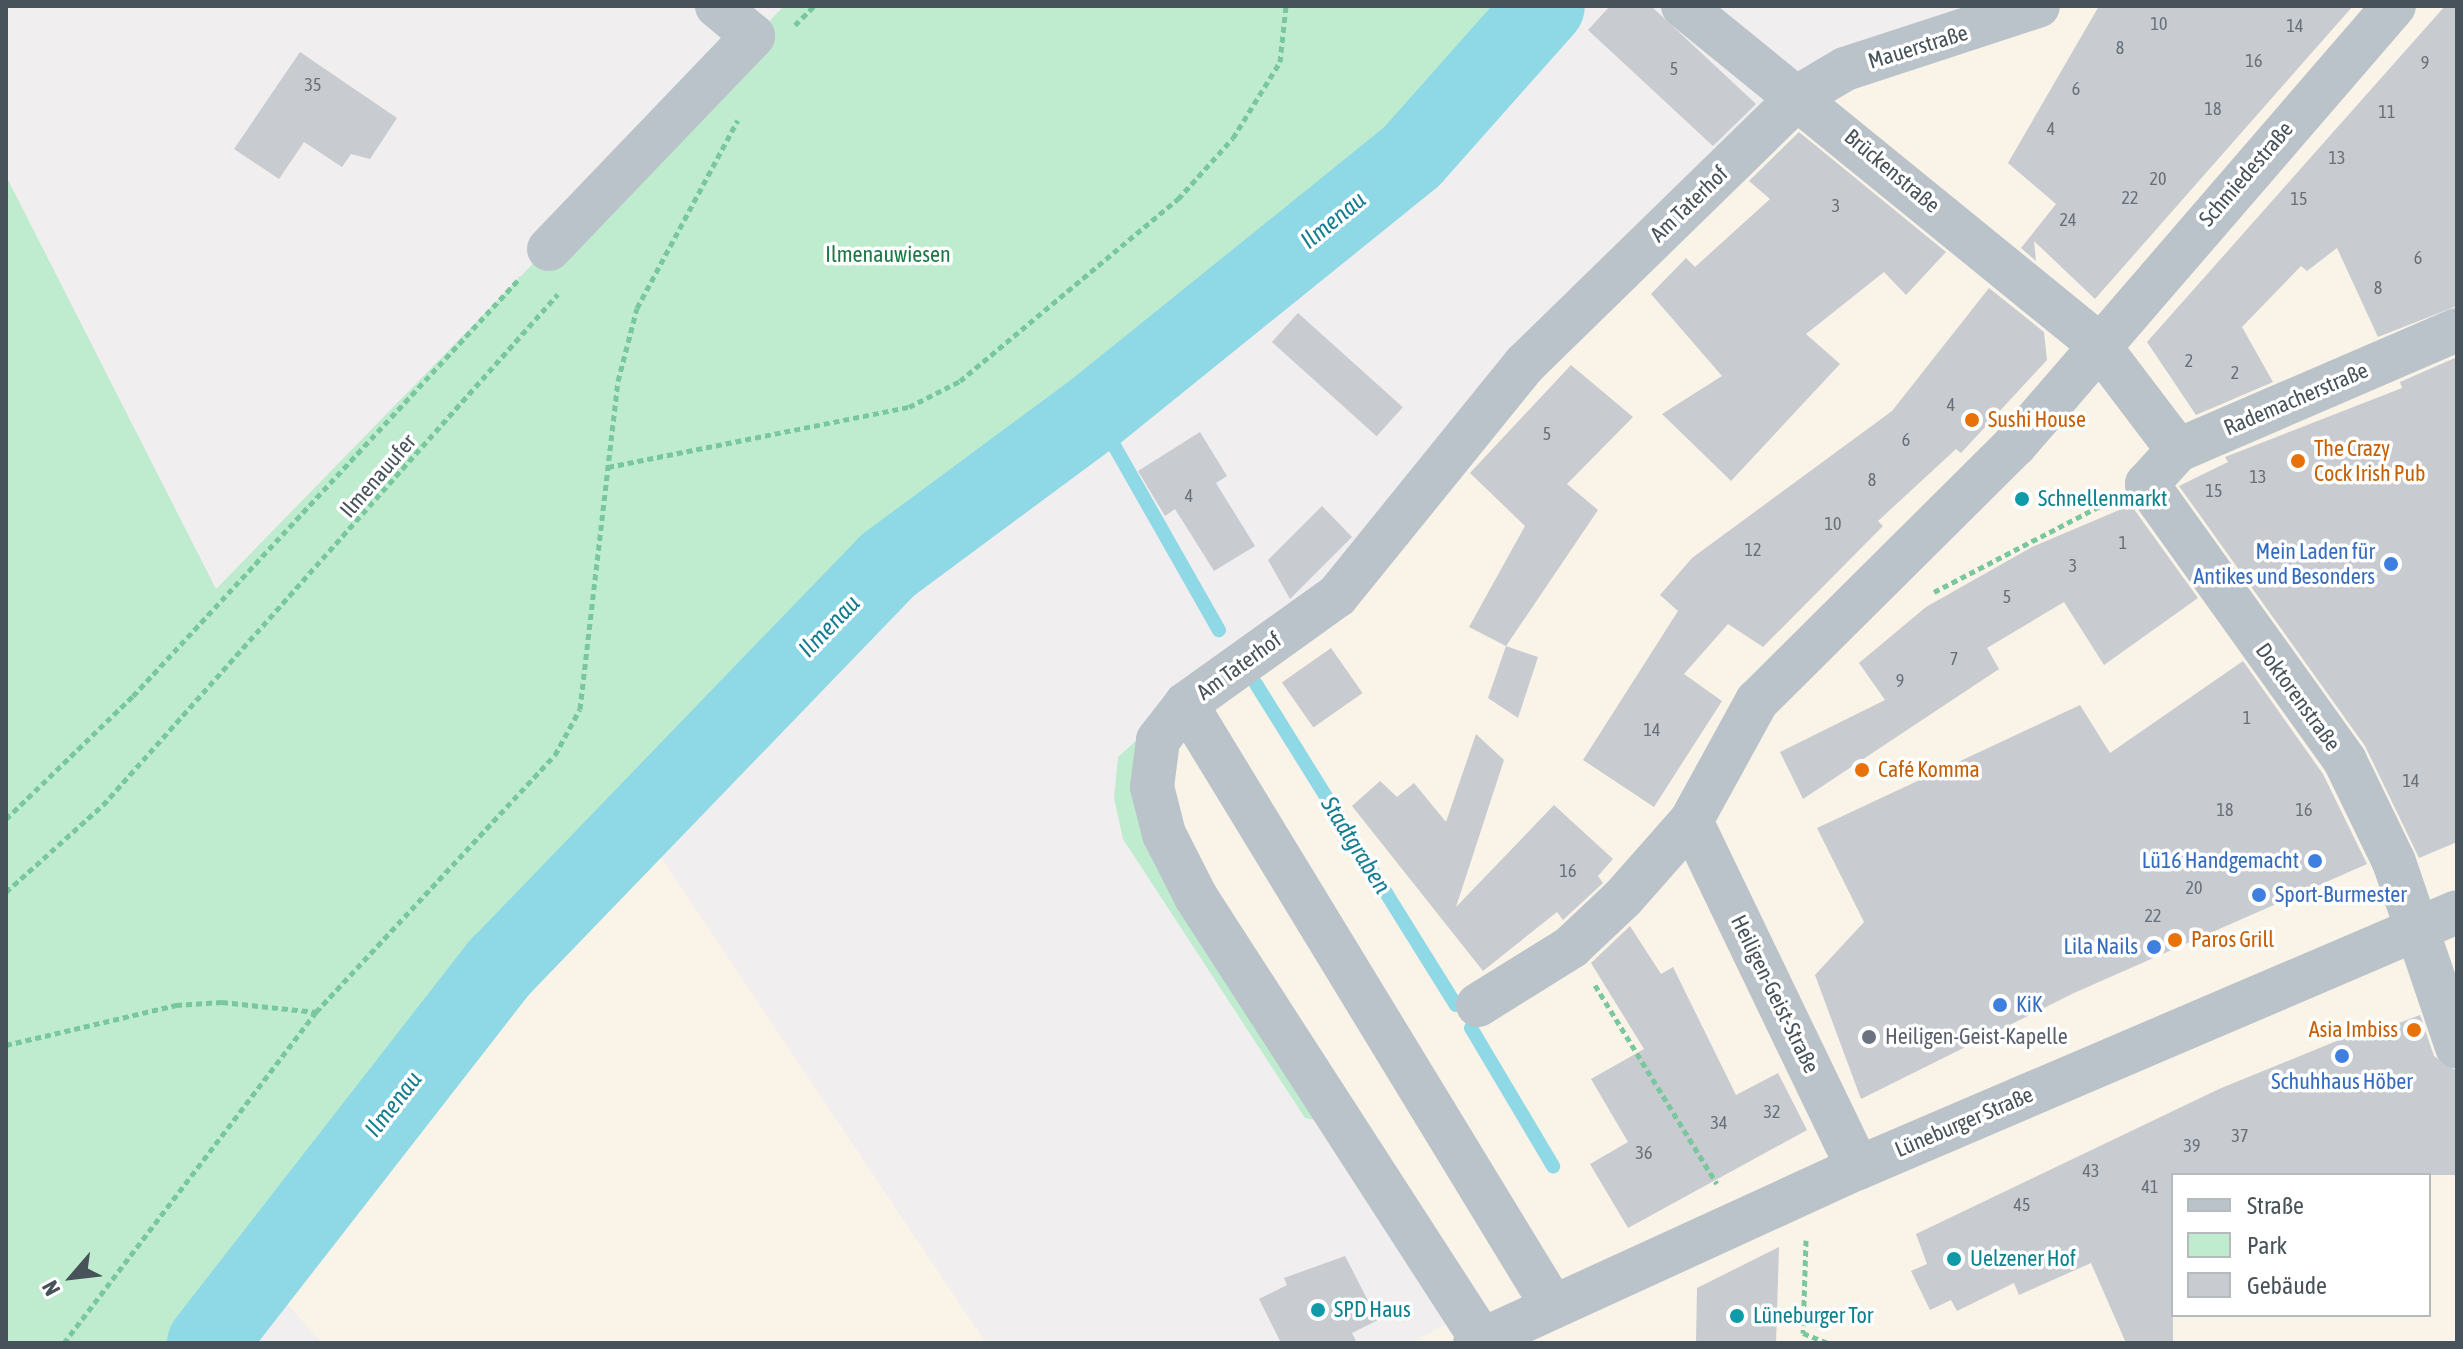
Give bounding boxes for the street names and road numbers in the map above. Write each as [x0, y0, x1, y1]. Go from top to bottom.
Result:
street label: Mauerstraße [1865, 19, 1971, 75]
street label: Schmiedestraße [2193, 116, 2299, 232]
street label: Brückenstraße [1839, 124, 1945, 218]
street label: Am Taterhof [1645, 161, 1733, 247]
street label: Rademacherstraße [2220, 357, 2372, 441]
street label: Ilmenauufer [335, 429, 421, 523]
street label: Am Taterhof [1192, 627, 1286, 705]
street label: Doktorenstraße [2250, 638, 2346, 756]
street label: Heiligen-Geist-Straße [1725, 911, 1825, 1077]
street label: Lüneburger Straße [1891, 1081, 2037, 1163]

